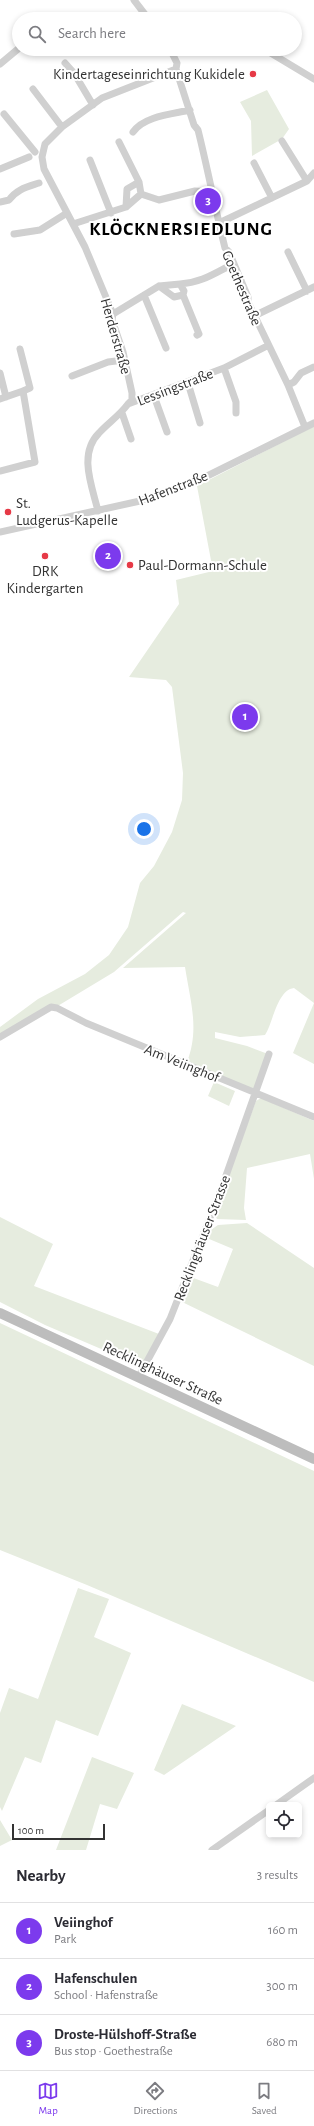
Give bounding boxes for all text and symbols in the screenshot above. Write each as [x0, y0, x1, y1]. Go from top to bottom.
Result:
search box [12, 12, 302, 56]
icon: search [26, 23, 48, 45]
text: Search here [58, 26, 126, 41]
place label: Kindertageseinrichtung Kukidele [53, 67, 245, 82]
marker: Kindertageseinrichtung Kukidele [248, 69, 258, 79]
pin: 3 [195, 186, 221, 216]
district label: KLÖCKNERSIEDLUNG [89, 218, 273, 239]
street label: Goethestraße [219, 249, 264, 328]
street label: Herderstraße [98, 296, 134, 376]
street label: Lessingstraße [135, 366, 215, 409]
street label: Hafenstraße [136, 468, 210, 509]
place label: St. Ludgerus-Kapelle [16, 496, 118, 528]
marker: St. Ludgerus-Kapelle [3, 507, 13, 517]
pin: 2 [95, 541, 121, 571]
marker: DRK Kindergarten [40, 551, 50, 561]
place label: Paul-Dormann-Schule [138, 558, 267, 573]
marker: Paul-Dormann-Schule [125, 560, 135, 570]
place label: DRK Kindergarten [6, 564, 84, 596]
pin: 1 [232, 702, 258, 732]
your location [134, 819, 154, 839]
street label: Am Veiinghof [142, 1042, 223, 1086]
street label: Recklinghäuser Strasse [172, 1173, 233, 1303]
street label: Recklinghäuser Straße [100, 1339, 225, 1408]
map controls [266, 1802, 302, 1838]
button: locate [266, 1802, 302, 1838]
scale bar [12, 1822, 105, 1841]
text: 100 m [18, 1825, 44, 1836]
text: Nearby [16, 1867, 66, 1884]
text: 3 results [257, 1869, 298, 1882]
text: Veiinghof [54, 1915, 113, 1930]
text: 1 [27, 1924, 31, 1937]
text: 160 m [268, 1924, 298, 1937]
text: Park [54, 1933, 76, 1946]
text: Hafenschulen [54, 1971, 137, 1986]
text: 2 [26, 1980, 32, 1993]
text: 300 m [266, 1980, 298, 1993]
text: School · Hafenstraße [54, 1989, 158, 2002]
text: Droste-Hülshoff-Straße [54, 2027, 196, 2042]
text: 3 [26, 2036, 32, 2049]
text: 680 m [266, 2036, 298, 2049]
text: Bus stop · Goethestraße [54, 2045, 173, 2058]
tab: Map [37, 2080, 59, 2117]
tab: Directions [133, 2080, 177, 2117]
tab: Saved [252, 2080, 277, 2117]

